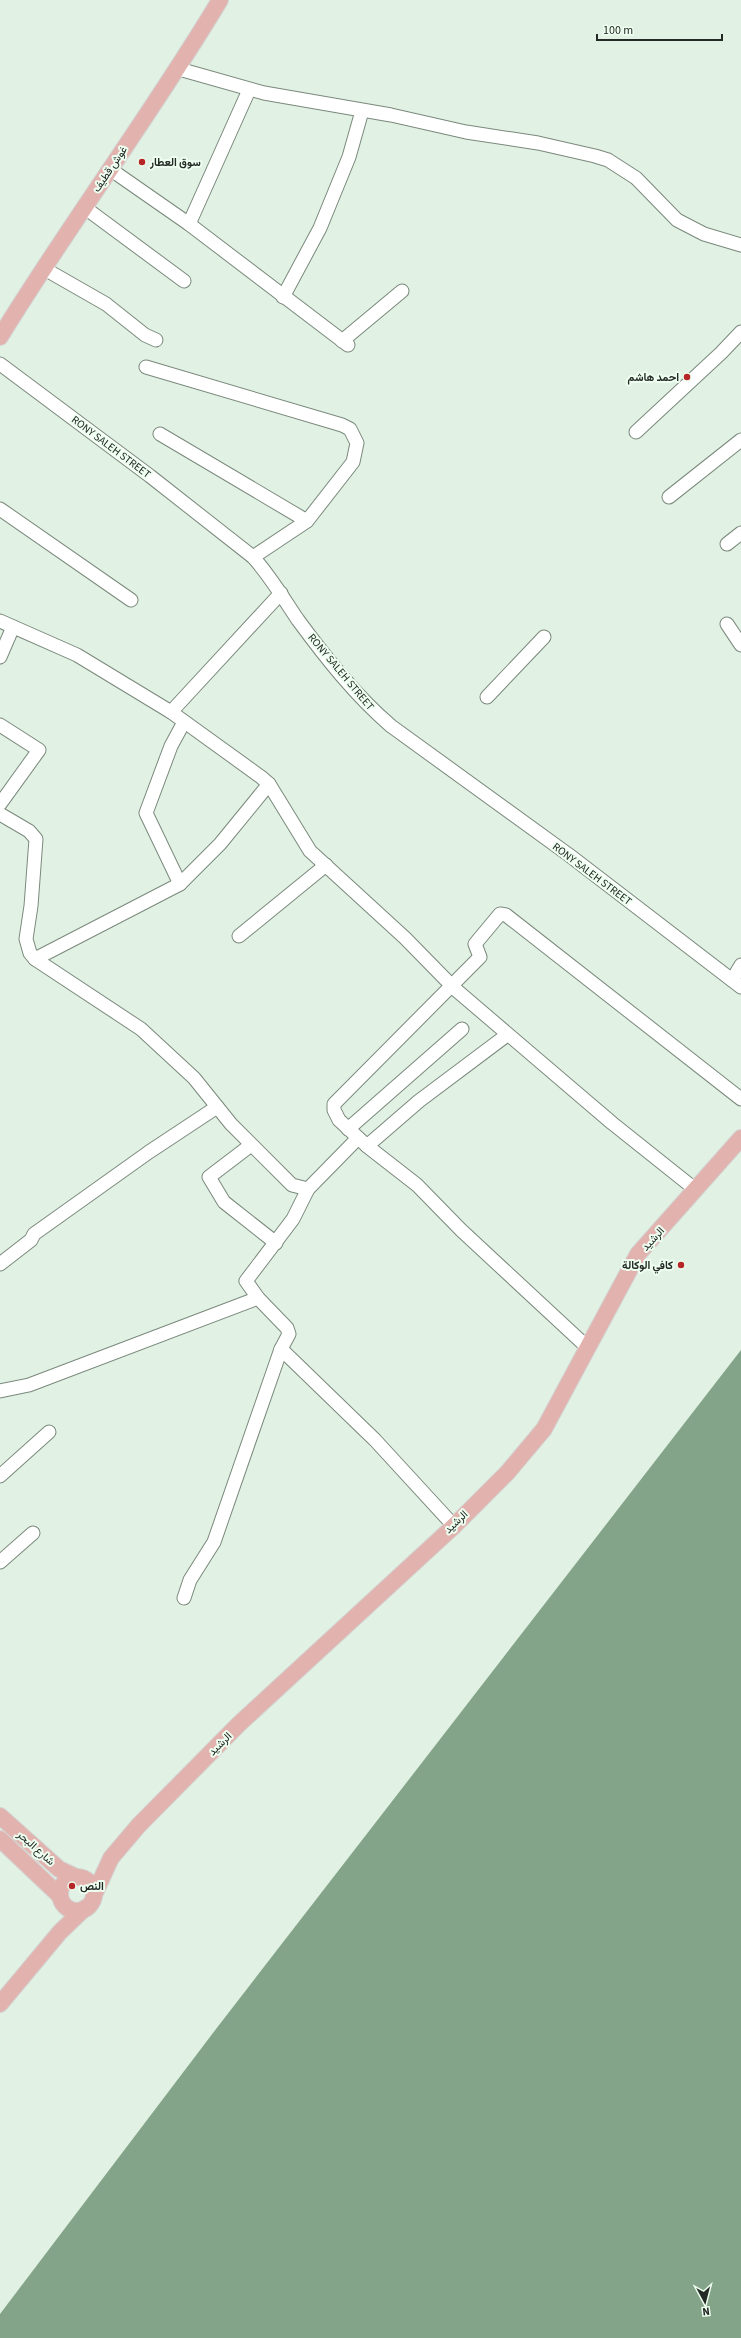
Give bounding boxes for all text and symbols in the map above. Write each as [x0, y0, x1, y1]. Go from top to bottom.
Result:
scale bar [597, 16, 722, 42]
text: 100 m [603, 22, 633, 39]
street label: غوش قطيف [89, 143, 131, 195]
place label: سوق العطار [149, 155, 201, 170]
marker: سوق العطار [137, 157, 147, 167]
place label: احمد هاشم [628, 370, 679, 385]
marker: احمد هاشم [682, 372, 692, 382]
street label: RONY SALEH STREET [68, 412, 154, 482]
street label: RONY SALEH STREET [304, 630, 378, 714]
street label: RONY SALEH STREET [549, 839, 635, 909]
street label: الرشيد [638, 1224, 668, 1254]
place label: كافي الوكالة [622, 1258, 673, 1274]
marker: كافي الوكالة [676, 1260, 686, 1270]
street label: الرشيد [441, 1507, 471, 1537]
street label: الرشيد [205, 1729, 235, 1759]
street label: شارع البحر [13, 1826, 58, 1869]
place label: النص [80, 1879, 104, 1894]
marker: النص [67, 1881, 77, 1891]
north arrow [685, 2282, 725, 2322]
text: N [702, 2304, 711, 2319]

